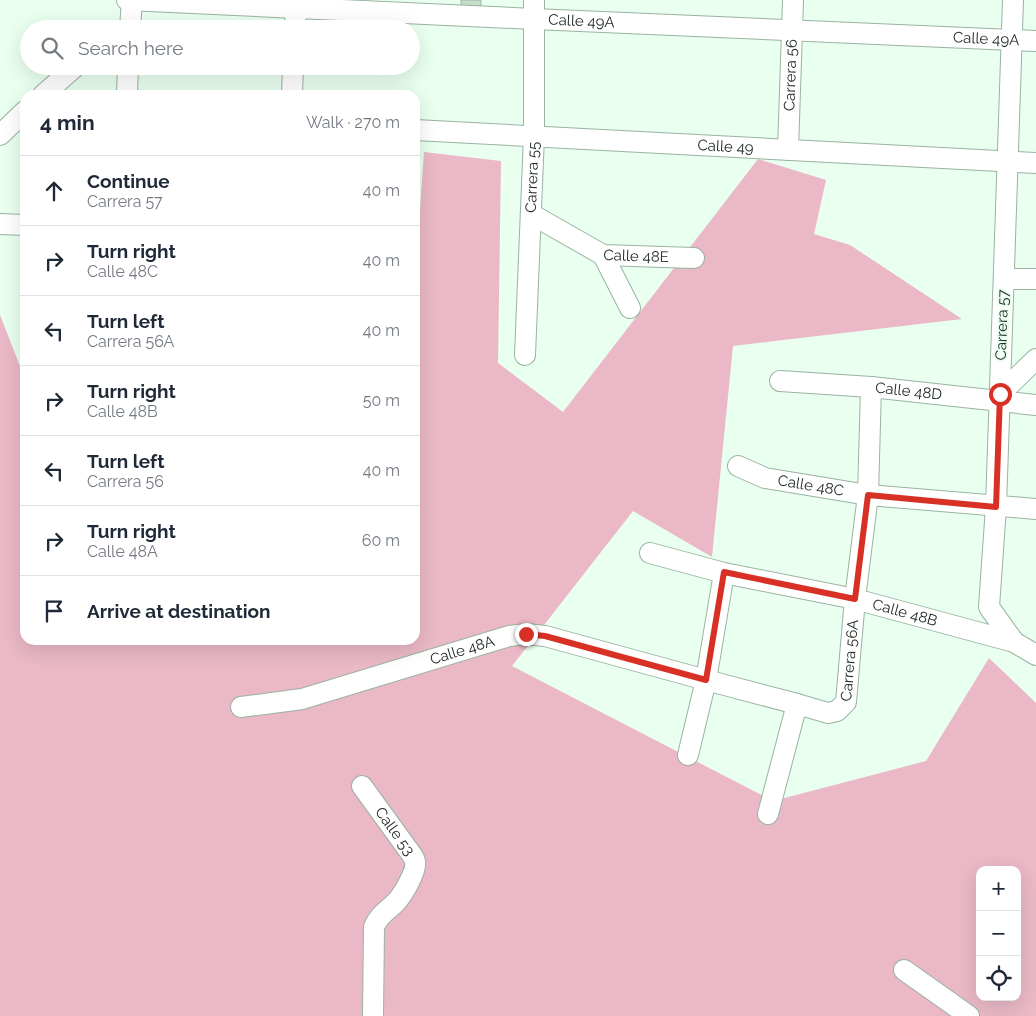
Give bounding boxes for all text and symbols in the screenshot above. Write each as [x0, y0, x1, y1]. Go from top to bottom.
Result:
street label: Calle 49A [548, 11, 615, 32]
search box [20, 20, 420, 75]
street label: Calle 49A [953, 28, 1020, 49]
icon: search [38, 34, 66, 62]
text: Search here [78, 37, 184, 59]
street label: Carrera 56 [780, 39, 801, 111]
text: 4 min [40, 110, 95, 135]
text: Walk · 270 m [306, 113, 400, 132]
street label: Calle 49 [697, 136, 754, 157]
street label: Carrera 55 [522, 141, 543, 213]
text: Continue [87, 170, 170, 192]
icon: ahead [40, 177, 68, 205]
text: 40 m [363, 181, 400, 200]
text: Carrera 57 [87, 192, 163, 211]
text: Turn right [87, 240, 176, 262]
street label: Calle 48E [603, 246, 669, 266]
icon: right [40, 247, 68, 275]
text: 40 m [363, 251, 400, 270]
text: Calle 48C [87, 262, 158, 281]
street label: Carrera 57 [992, 289, 1012, 361]
text: Turn left [87, 310, 164, 332]
icon: left [40, 317, 68, 345]
text: 40 m [363, 321, 400, 340]
text: Carrera 56A [87, 332, 174, 351]
street label: Calle 48D [874, 379, 943, 404]
text: Turn right [87, 380, 176, 402]
route start [989, 383, 1012, 406]
icon: right [40, 387, 68, 415]
text: 50 m [363, 391, 400, 410]
text: Calle 48B [87, 402, 158, 421]
text: Turn left [87, 450, 164, 472]
icon: left [40, 457, 68, 485]
text: 40 m [363, 461, 400, 480]
street label: Calle 48C [776, 471, 845, 500]
text: Carrera 56 [87, 472, 164, 491]
text: Turn right [87, 520, 176, 542]
icon: right [40, 527, 68, 555]
text: 60 m [362, 531, 400, 550]
text: Calle 48A [87, 542, 158, 561]
street label: Calle 48B [871, 595, 939, 630]
icon: arrive [40, 597, 68, 625]
text: Arrive at destination [87, 600, 271, 622]
street label: Carrera 56A [837, 619, 862, 702]
route end [515, 623, 538, 646]
street label: Calle 48A [428, 632, 497, 669]
street label: Calle 53 [371, 804, 418, 859]
map controls [976, 866, 1021, 1001]
button: + [976, 866, 1021, 911]
button: − [976, 911, 1021, 956]
button: locate [976, 956, 1021, 1001]

